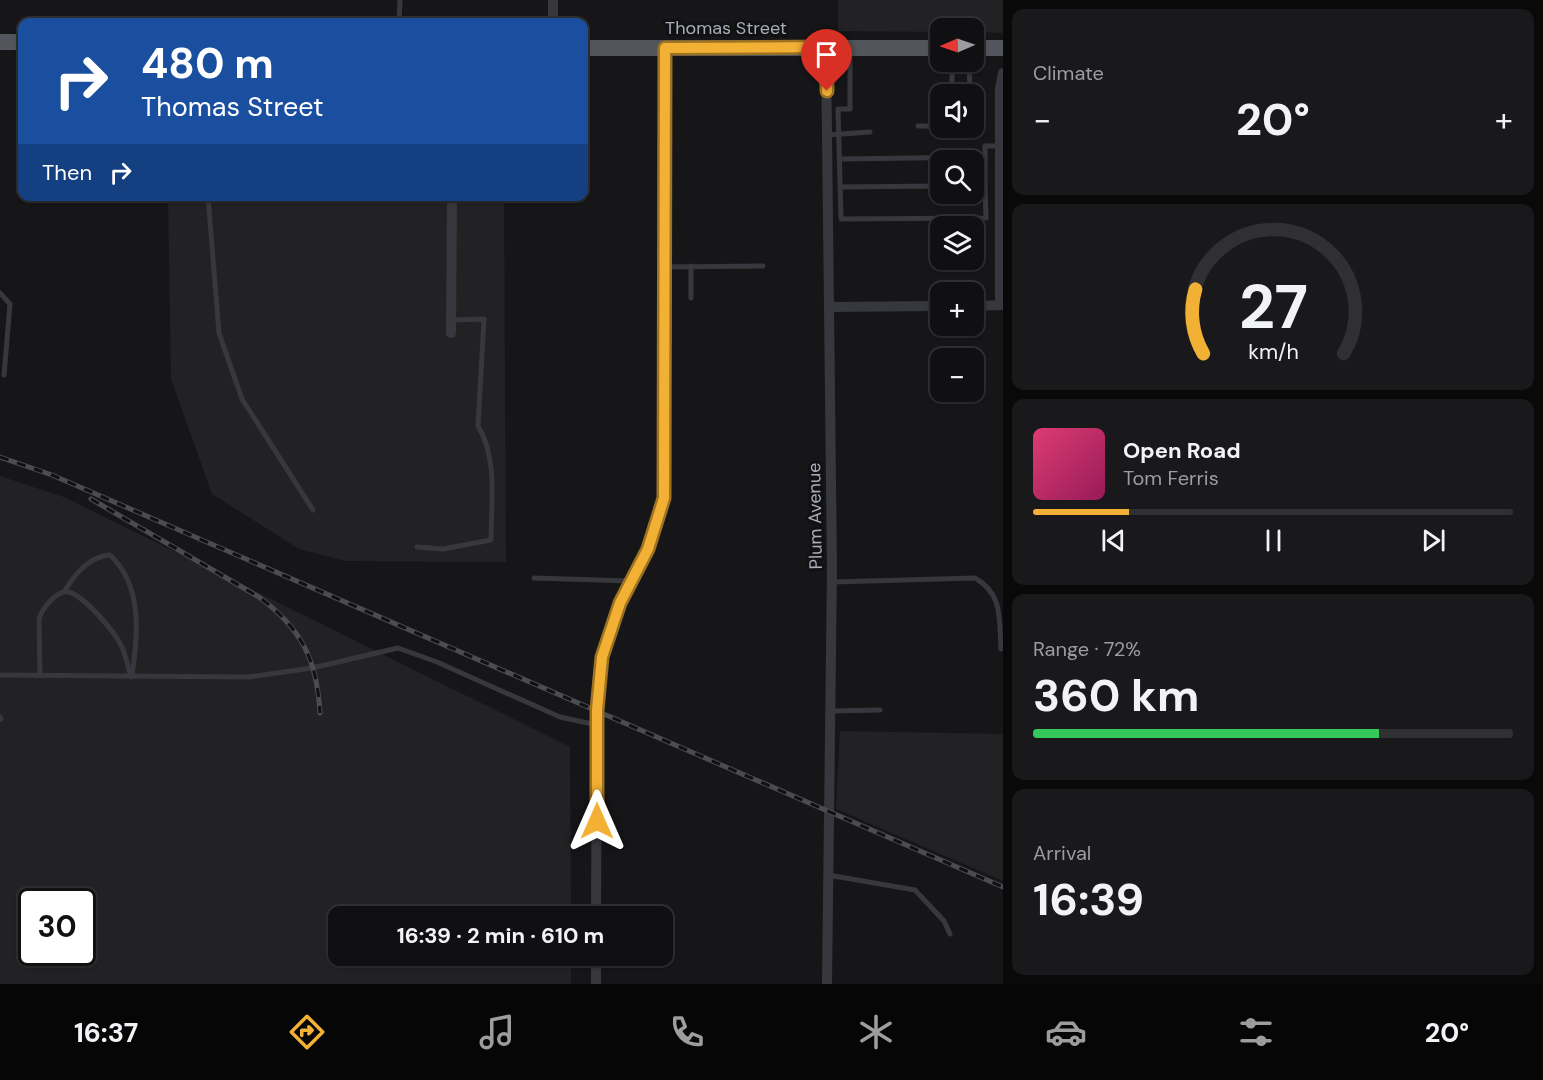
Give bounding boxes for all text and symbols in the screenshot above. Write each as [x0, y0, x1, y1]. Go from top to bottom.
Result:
street label: Thomas Street [665, 16, 787, 40]
north arrow [930, 18, 984, 72]
map controls [930, 18, 984, 402]
pin [801, 29, 852, 91]
text: 480 m [141, 36, 274, 91]
icon: arrive [810, 38, 843, 71]
icon: right [42, 42, 120, 120]
text: Climate [1033, 60, 1104, 86]
button: sound [930, 84, 984, 138]
text: Thomas Street [141, 89, 324, 124]
text: 20° [1236, 90, 1310, 149]
text: − [1033, 98, 1051, 141]
text: + [1495, 98, 1513, 141]
button: search [930, 150, 984, 204]
icon: right [104, 156, 137, 189]
text: Then [42, 158, 92, 187]
button: layers [930, 216, 984, 270]
text: 27 [1238, 266, 1308, 347]
button: + [930, 282, 984, 336]
text: km/h [1248, 338, 1298, 366]
button: − [930, 348, 984, 402]
text: Open Road [1123, 436, 1241, 465]
street label: Plum Avenue [802, 462, 828, 570]
text: Tom Ferris [1123, 465, 1219, 491]
icon: previous [1097, 524, 1130, 557]
icon: pause [1257, 524, 1290, 557]
icon: next [1417, 524, 1450, 557]
text: Range · 72% [1033, 636, 1141, 662]
text: 360 km [1033, 666, 1199, 725]
position arrow [565, 789, 629, 853]
text: Arrival [1033, 840, 1091, 866]
text: 16:39 [1033, 870, 1144, 929]
speed limit sign: 30 [18, 888, 96, 966]
text: 16:39 · 2 min · 610 m [397, 921, 604, 950]
icon: directions [286, 1011, 328, 1053]
icon: music [476, 1011, 518, 1053]
icon: phone [666, 1011, 708, 1053]
icon: climate [855, 1011, 897, 1053]
icon: car [1045, 1011, 1087, 1053]
icon: filters [1235, 1011, 1277, 1053]
text: 16:37 [74, 1015, 138, 1050]
text: 20° [1425, 1015, 1469, 1050]

